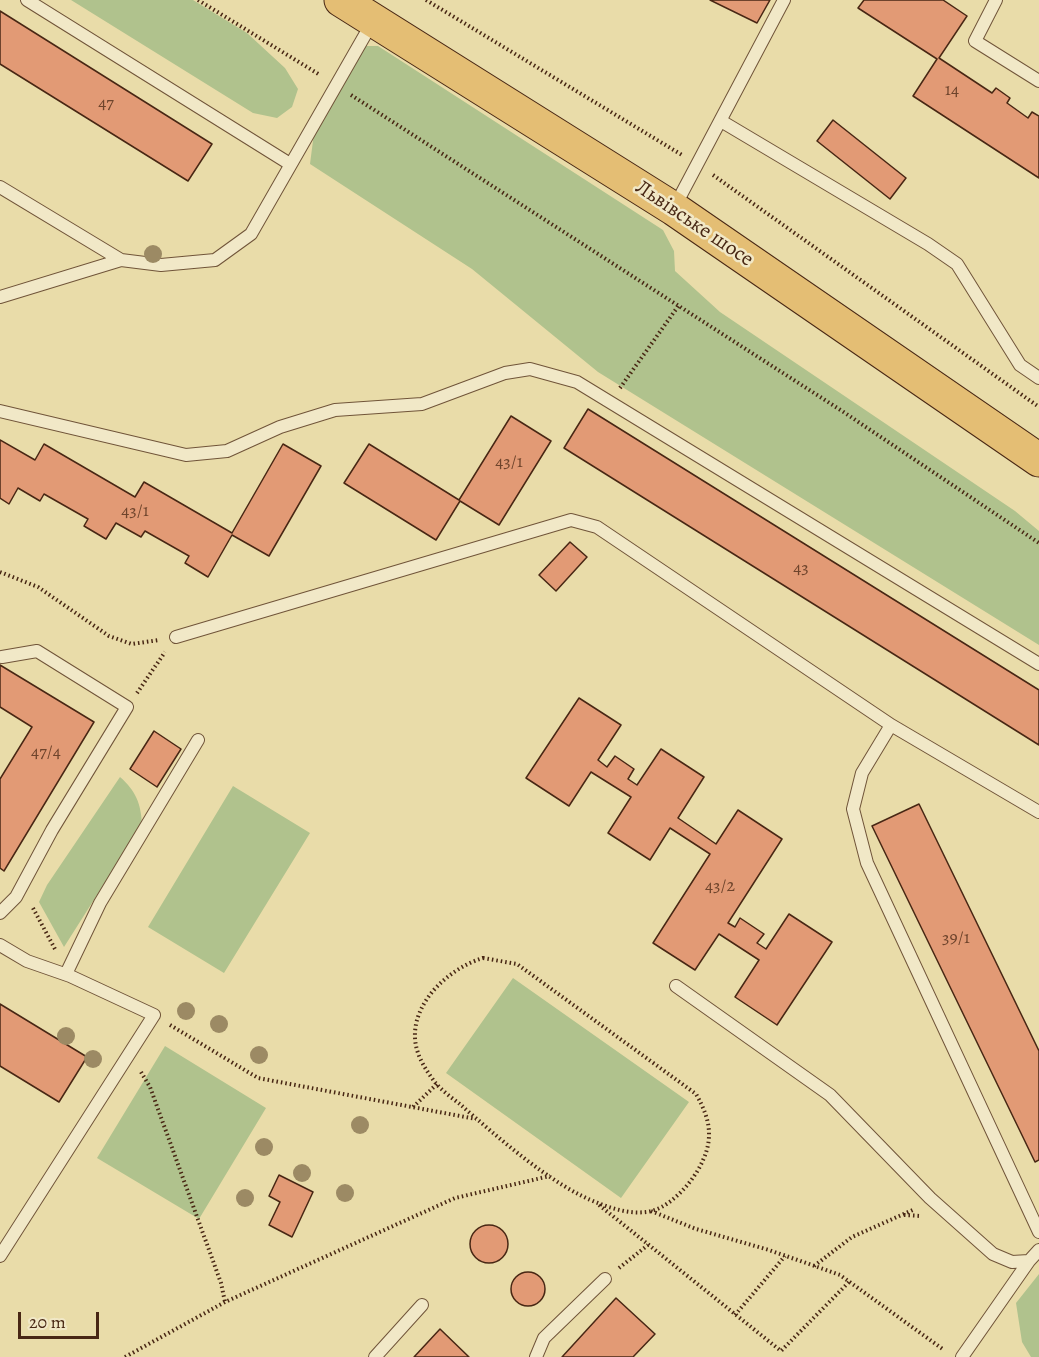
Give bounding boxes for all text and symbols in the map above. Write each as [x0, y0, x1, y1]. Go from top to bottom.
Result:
house number: 14 [945, 80, 959, 102]
house number: 47 [98, 93, 114, 115]
street label: Львівське шосе [630, 175, 758, 273]
house number: 43/1 [495, 452, 523, 474]
house number: 43/1 [121, 501, 149, 523]
house number: 43 [793, 558, 809, 580]
house number: 47/4 [31, 742, 61, 764]
house number: 43/2 [705, 876, 735, 898]
house number: 39/1 [942, 928, 970, 950]
scale bar [21, 1300, 102, 1338]
text: 20 m [29, 1310, 66, 1334]

